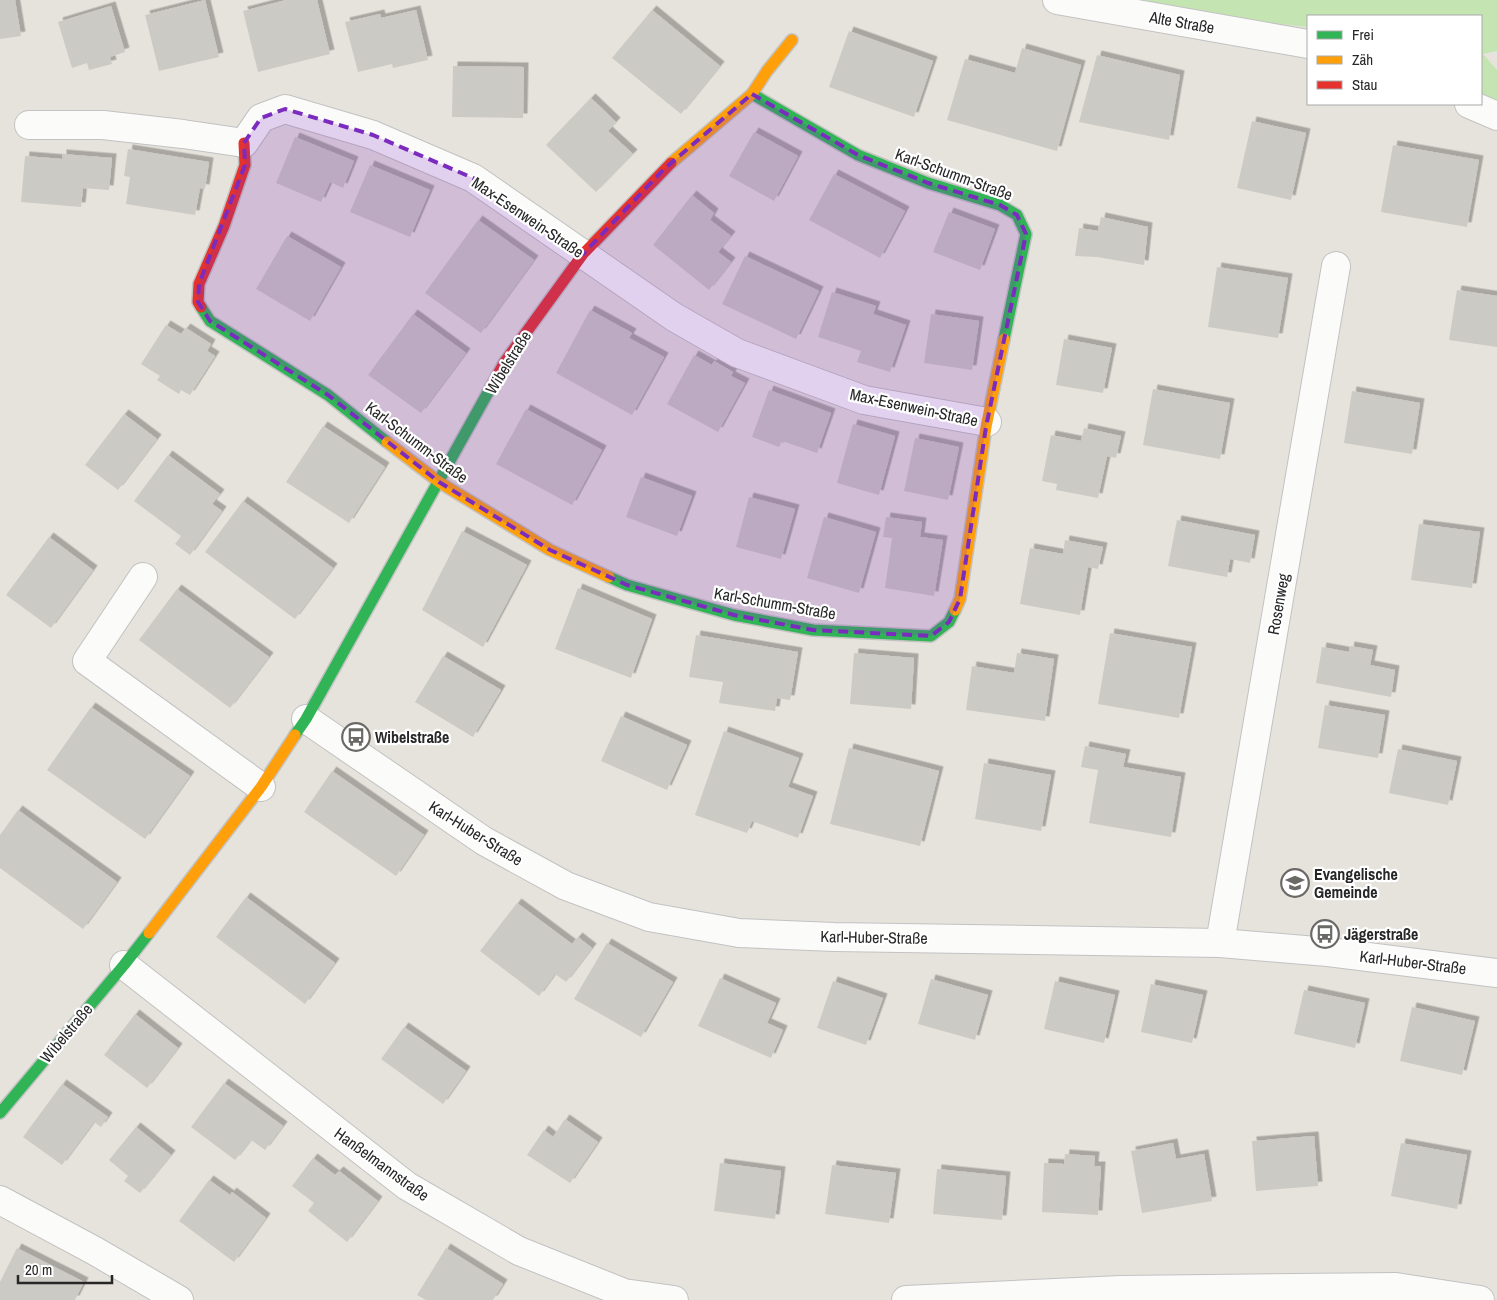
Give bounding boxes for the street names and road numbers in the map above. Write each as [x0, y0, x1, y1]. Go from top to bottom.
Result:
street label: Alte Straße [1147, 5, 1216, 39]
street label: Karl-Schumm-Straße [892, 143, 1016, 205]
street label: Max-Esenwein-Straße [468, 171, 588, 263]
street label: Wibelstraße [480, 326, 536, 398]
street label: Max-Esenwein-Straße [848, 383, 980, 431]
street label: Karl-Schumm-Straße [361, 396, 473, 488]
street label: Rosenweg [1262, 571, 1294, 636]
street label: Karl-Schumm-Straße [712, 581, 838, 625]
street label: Karl-Huber-Straße [425, 795, 527, 871]
street label: Karl-Huber-Straße [820, 925, 928, 949]
street label: Karl-Huber-Straße [1358, 945, 1468, 979]
street label: Wibelstraße [35, 999, 97, 1067]
street label: Hanßelmannstraße [330, 1122, 434, 1206]

